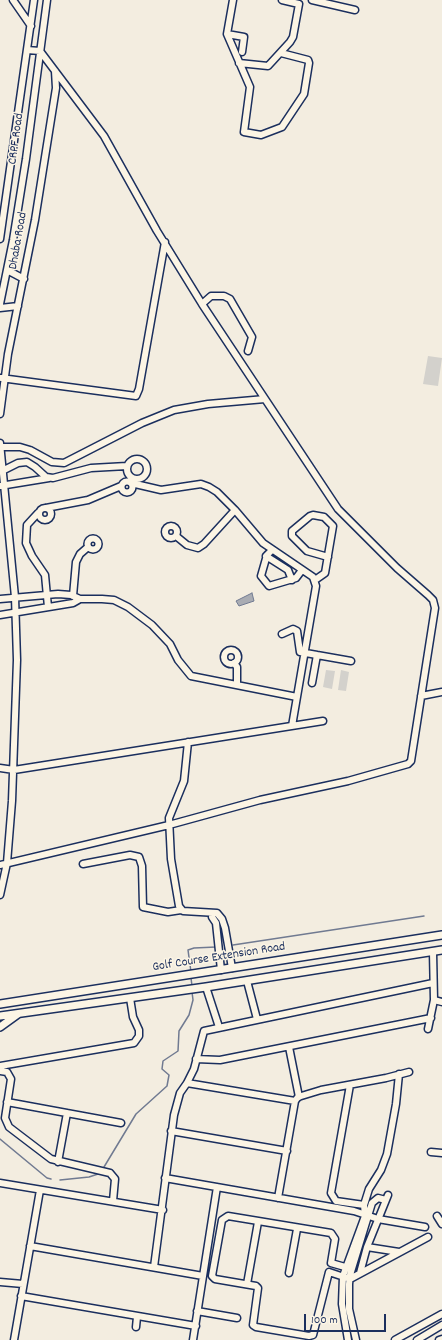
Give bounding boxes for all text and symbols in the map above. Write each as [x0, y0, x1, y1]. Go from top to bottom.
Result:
street label: CRPF Road [6, 112, 28, 166]
street label: Dhaba Road [6, 211, 32, 271]
street label: Golf Course Extension Road [152, 940, 286, 976]
scale bar [306, 1306, 388, 1332]
text: 100 m [311, 1312, 338, 1329]

